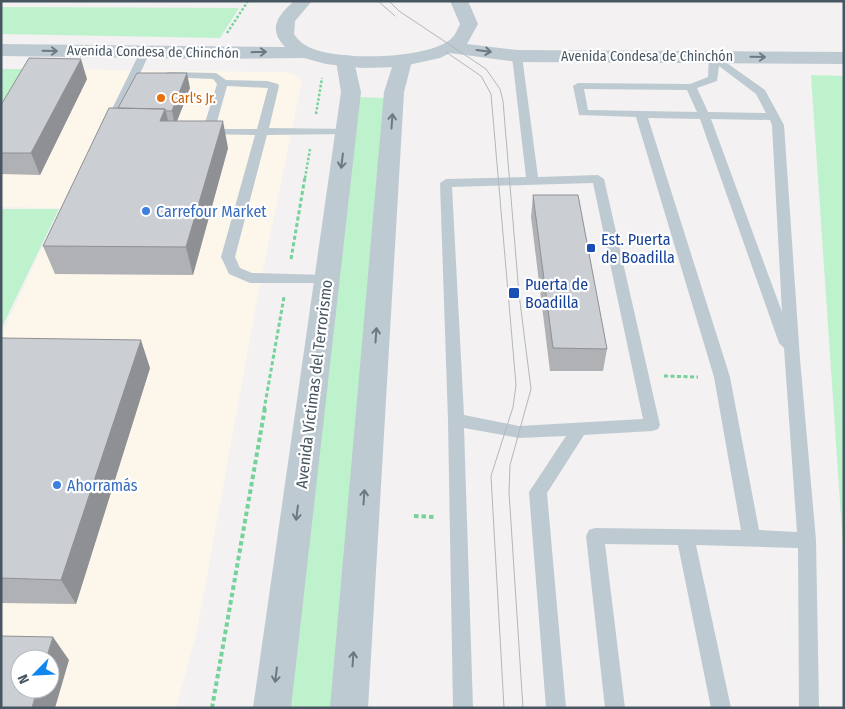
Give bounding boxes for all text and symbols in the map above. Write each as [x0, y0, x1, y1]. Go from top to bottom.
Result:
street label: Avenida Condesa de Chinchón [67, 42, 239, 62]
one-way arrow [42, 46, 58, 56]
one-way arrow [250, 47, 267, 57]
one-way arrow [476, 47, 492, 57]
street label: Avenida Condesa de Chinchón [561, 48, 733, 65]
one-way arrow [750, 52, 766, 62]
place label: Carl's Jr. [171, 90, 216, 107]
marker: Carl's Jr. [155, 92, 167, 104]
one-way arrow [387, 113, 396, 129]
one-way arrow [337, 153, 347, 169]
place label: Carrefour Market [156, 202, 267, 221]
marker: Carrefour Market [140, 205, 152, 217]
place label: Est. Puerta de Boadilla [601, 230, 675, 267]
marker: Est. Puerta de Boadilla [585, 242, 597, 254]
place label: Puerta de Boadilla [525, 275, 588, 312]
street label: Avenida Víctimas del Terrorismo [292, 278, 336, 490]
marker: Puerta de Boadilla [507, 286, 521, 300]
one-way arrow [371, 327, 381, 343]
place label: Ahorramás [67, 476, 138, 495]
marker: Ahorramás [51, 479, 63, 491]
one-way arrow [360, 489, 369, 505]
one-way arrow [292, 505, 302, 521]
north arrow [10, 649, 60, 699]
one-way arrow [348, 651, 357, 667]
one-way arrow [271, 666, 281, 682]
text: N [14, 672, 33, 686]

